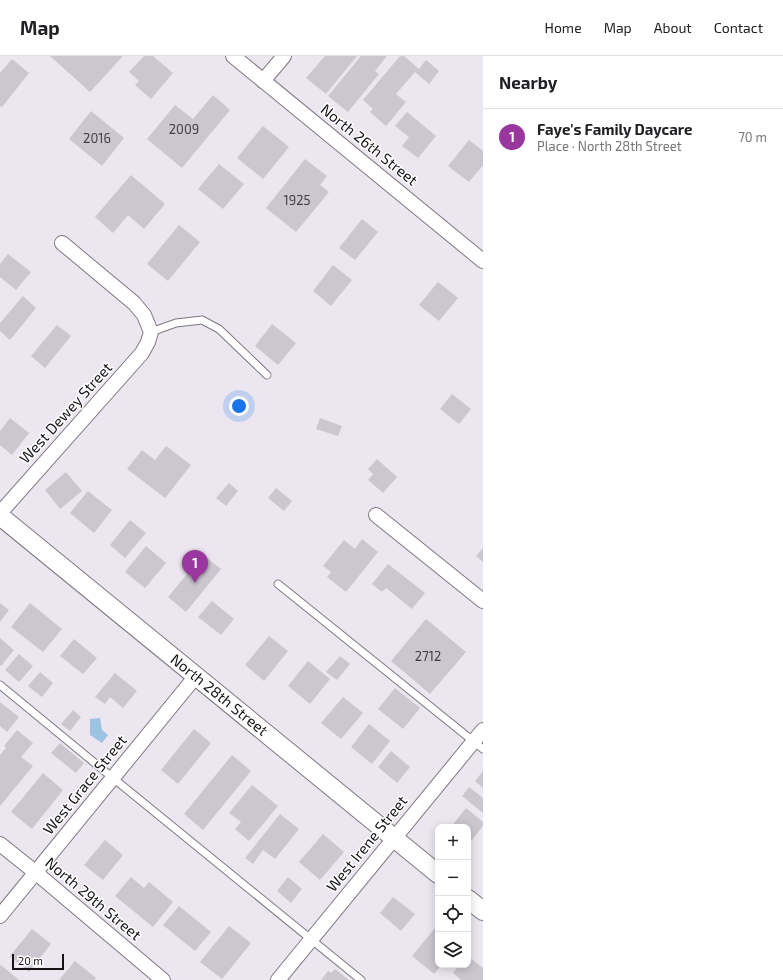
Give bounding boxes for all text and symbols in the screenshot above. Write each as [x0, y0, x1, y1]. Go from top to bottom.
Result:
text: Map [20, 16, 60, 39]
text: Home [545, 19, 582, 36]
text: Map [604, 19, 632, 36]
text: About [654, 19, 692, 36]
text: Contact [714, 19, 763, 36]
text: Nearby [499, 72, 557, 92]
street label: North 26th Street [318, 100, 422, 189]
text: Faye's Family Daycare [537, 120, 693, 138]
house number: 2009 [169, 121, 199, 137]
text: 1 [509, 129, 515, 145]
text: 70 m [738, 129, 767, 145]
house number: 2016 [83, 130, 111, 146]
text: Place · North 28th Street [537, 138, 682, 154]
house number: 1925 [284, 192, 310, 208]
street label: West Dewey Street [15, 358, 116, 467]
your location [229, 396, 249, 416]
pin: 1 [182, 550, 208, 583]
house number: 2712 [415, 648, 441, 664]
street label: North 28th Street [167, 650, 272, 739]
street label: West Grace Street [39, 731, 130, 838]
street label: West Irene Street [322, 792, 411, 895]
map controls [435, 824, 471, 968]
button: + [435, 824, 471, 860]
street label: North 29th Street [42, 853, 145, 944]
button: − [435, 860, 471, 896]
button: locate [435, 896, 471, 932]
button: layers [435, 932, 471, 968]
scale bar [12, 952, 64, 971]
text: 20 m [18, 954, 43, 967]

